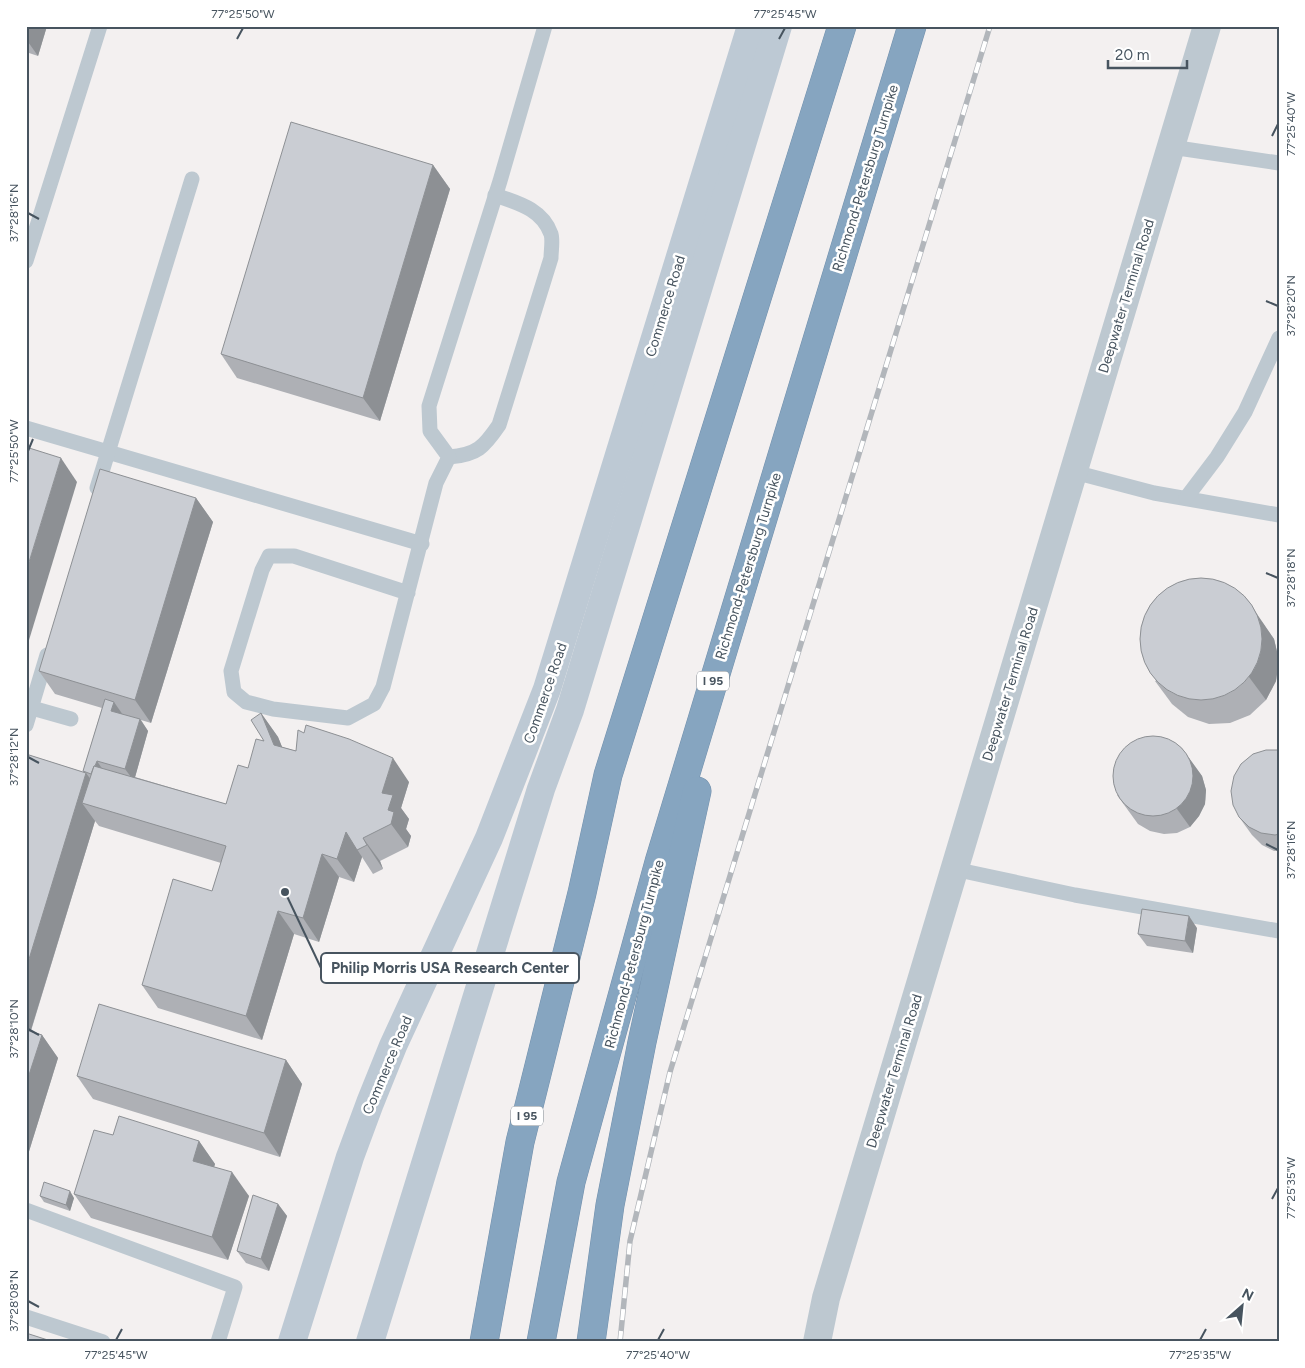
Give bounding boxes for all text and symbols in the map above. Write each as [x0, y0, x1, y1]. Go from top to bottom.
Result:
text: 77°25'50"W [211, 7, 275, 21]
text: 77°25'45"W [753, 7, 817, 21]
scale bar [1108, 38, 1186, 70]
text: 20 m [1115, 46, 1149, 64]
street label: Richmond-Petersburg Turnpike [829, 82, 902, 274]
text: 77°25'40"W [1284, 92, 1298, 156]
text: 37°28'16"N [7, 184, 21, 242]
street label: Deepwater Terminal Road [1095, 217, 1158, 375]
street label: Commerce Road [642, 253, 689, 359]
text: 37°28'20"N [1284, 275, 1298, 337]
text: 77°25'50"W [7, 419, 21, 483]
street label: Richmond-Petersburg Turnpike [712, 470, 785, 662]
text: 37°28'18"N [1284, 548, 1298, 608]
street label: Deepwater Terminal Road [979, 605, 1042, 763]
street label: Commerce Road [520, 641, 571, 746]
road number: I 95 [697, 671, 729, 690]
text: 37°28'12"N [7, 728, 21, 786]
text: 37°28'16"N [1284, 821, 1298, 879]
street label: Richmond-Petersburg Turnpike [601, 858, 668, 1050]
callout: Philip Morris USA Research Center [321, 953, 579, 983]
text: Philip Morris USA Research Center [331, 959, 569, 977]
street label: Deepwater Terminal Road [863, 992, 926, 1150]
text: 37°28'10"N [7, 999, 21, 1059]
street label: Commerce Road [359, 1013, 416, 1117]
road number: I 95 [511, 1106, 543, 1126]
text: 77°25'35"W [1284, 1156, 1298, 1219]
text: 37°28'08"N [7, 1270, 21, 1332]
north arrow [1218, 1280, 1268, 1330]
text: N [1239, 1285, 1256, 1305]
text: 77°25'45"W [84, 1348, 148, 1362]
text: 77°25'40"W [626, 1348, 690, 1362]
text: 77°25'35"W [1169, 1348, 1232, 1362]

